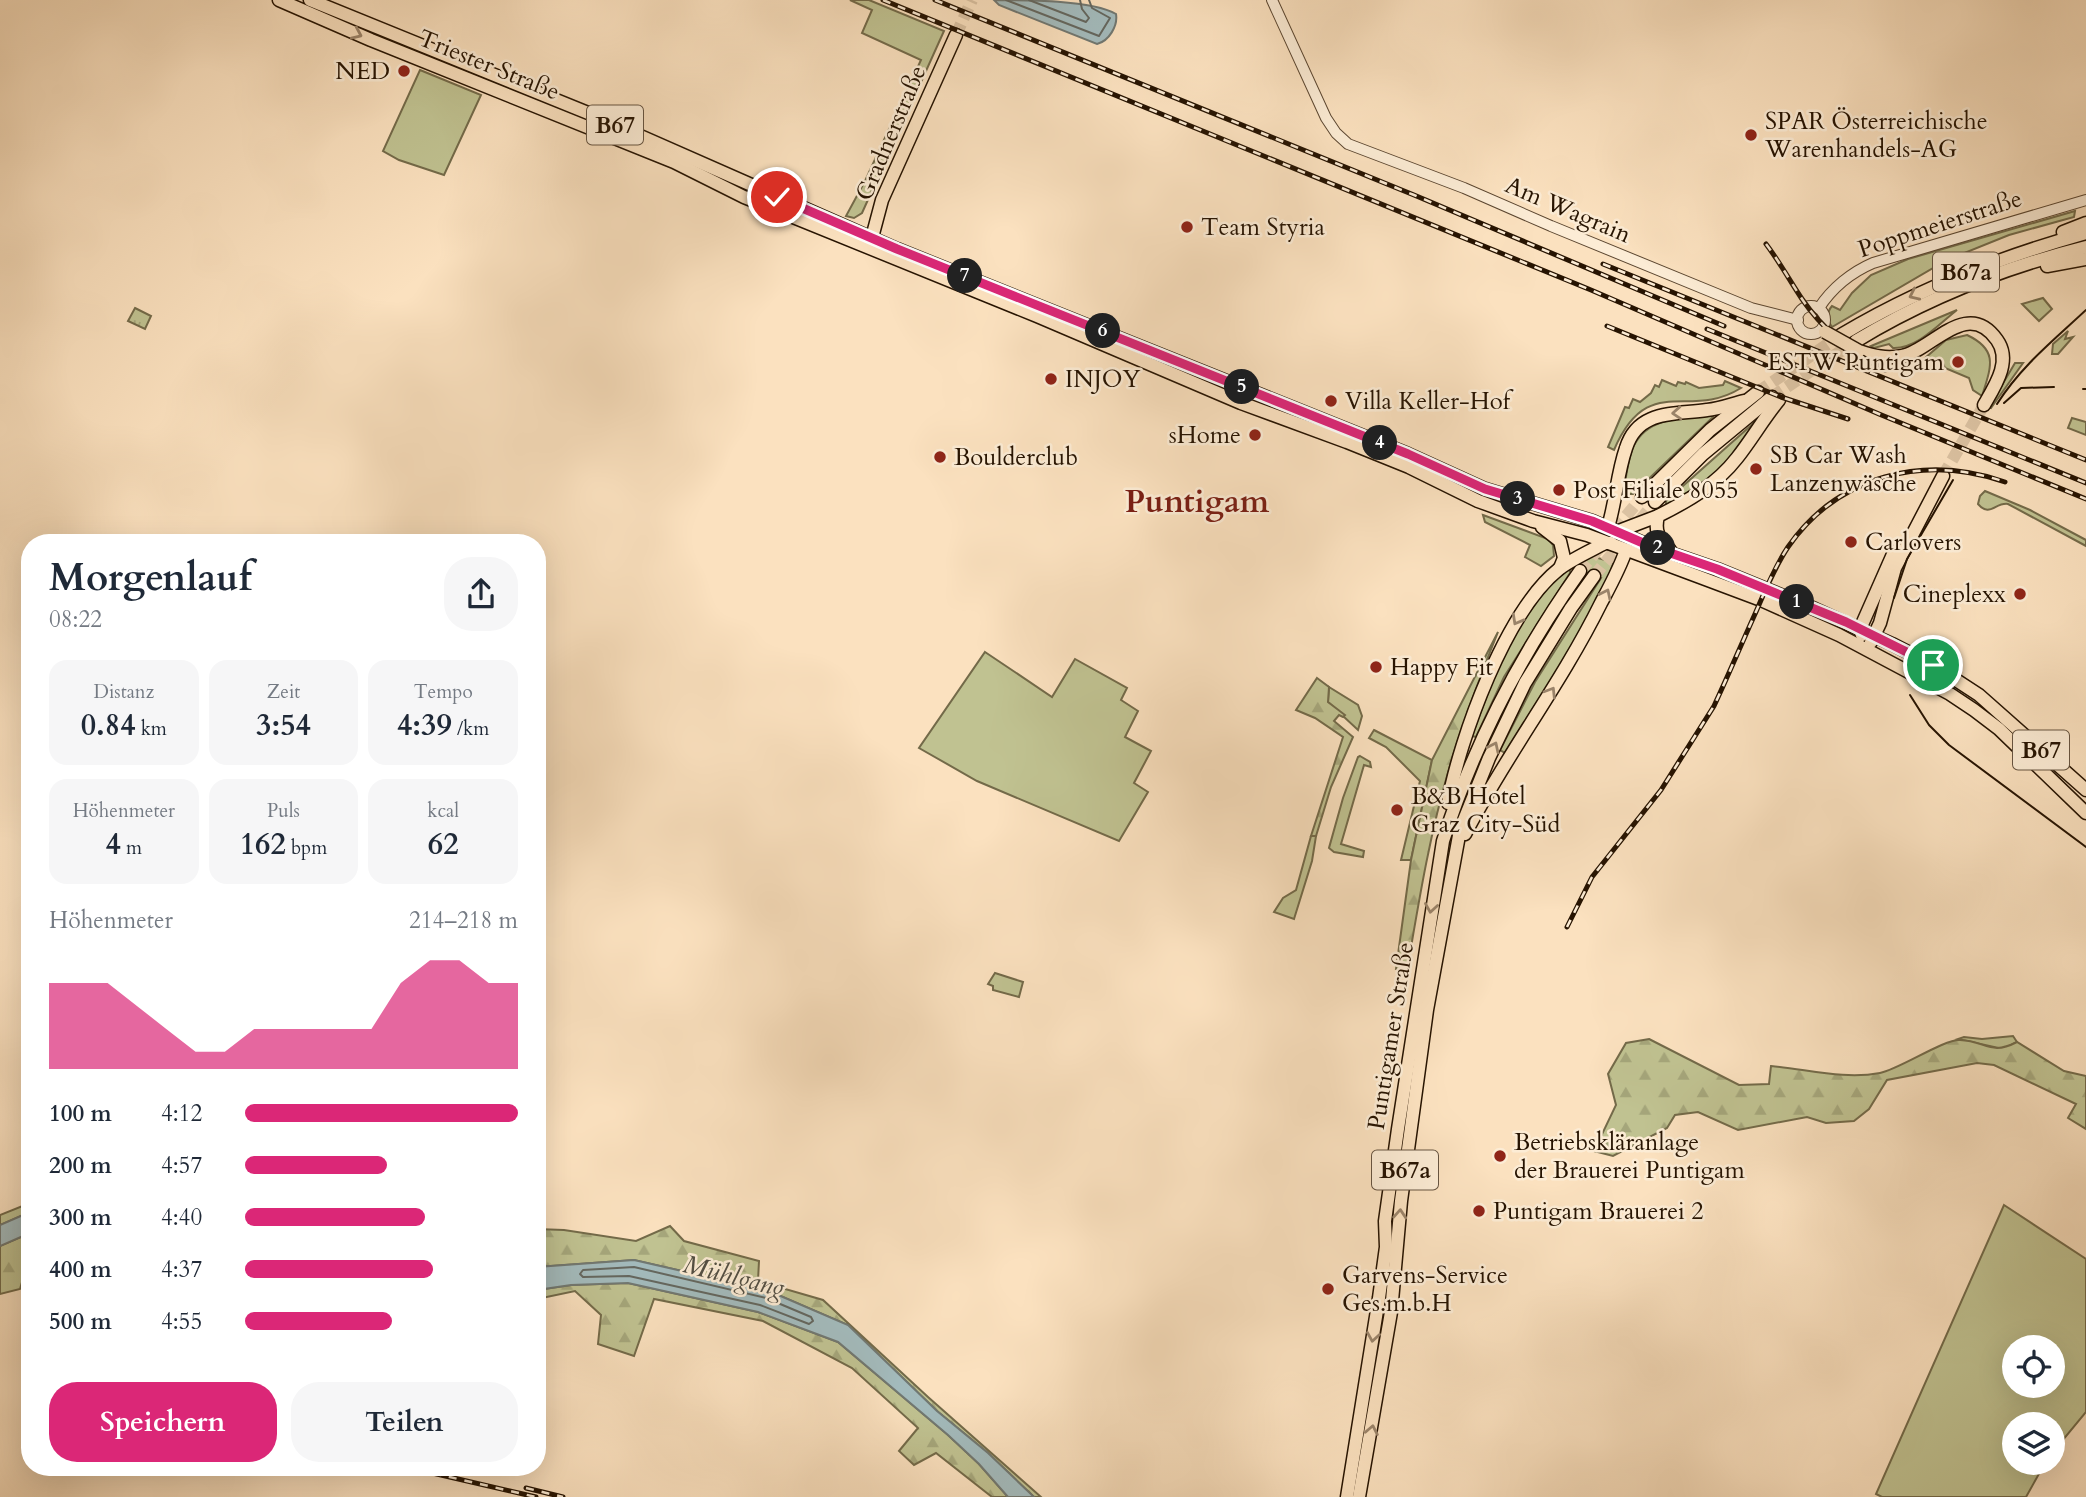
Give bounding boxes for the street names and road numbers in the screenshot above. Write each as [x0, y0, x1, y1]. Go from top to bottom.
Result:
street label: Triester Straße [413, 22, 565, 108]
street label: Gradnerstraße [848, 60, 934, 206]
road number: B67 [587, 106, 643, 144]
street label: Am Wagrain [1500, 169, 1636, 251]
street label: Poppmeierstraße [1854, 182, 2026, 266]
road number: B67a [1933, 252, 1999, 292]
road number: B67 [2013, 730, 2069, 770]
street label: Puntigamer Straße [1360, 940, 1422, 1132]
road number: B67a [1372, 1150, 1438, 1190]

